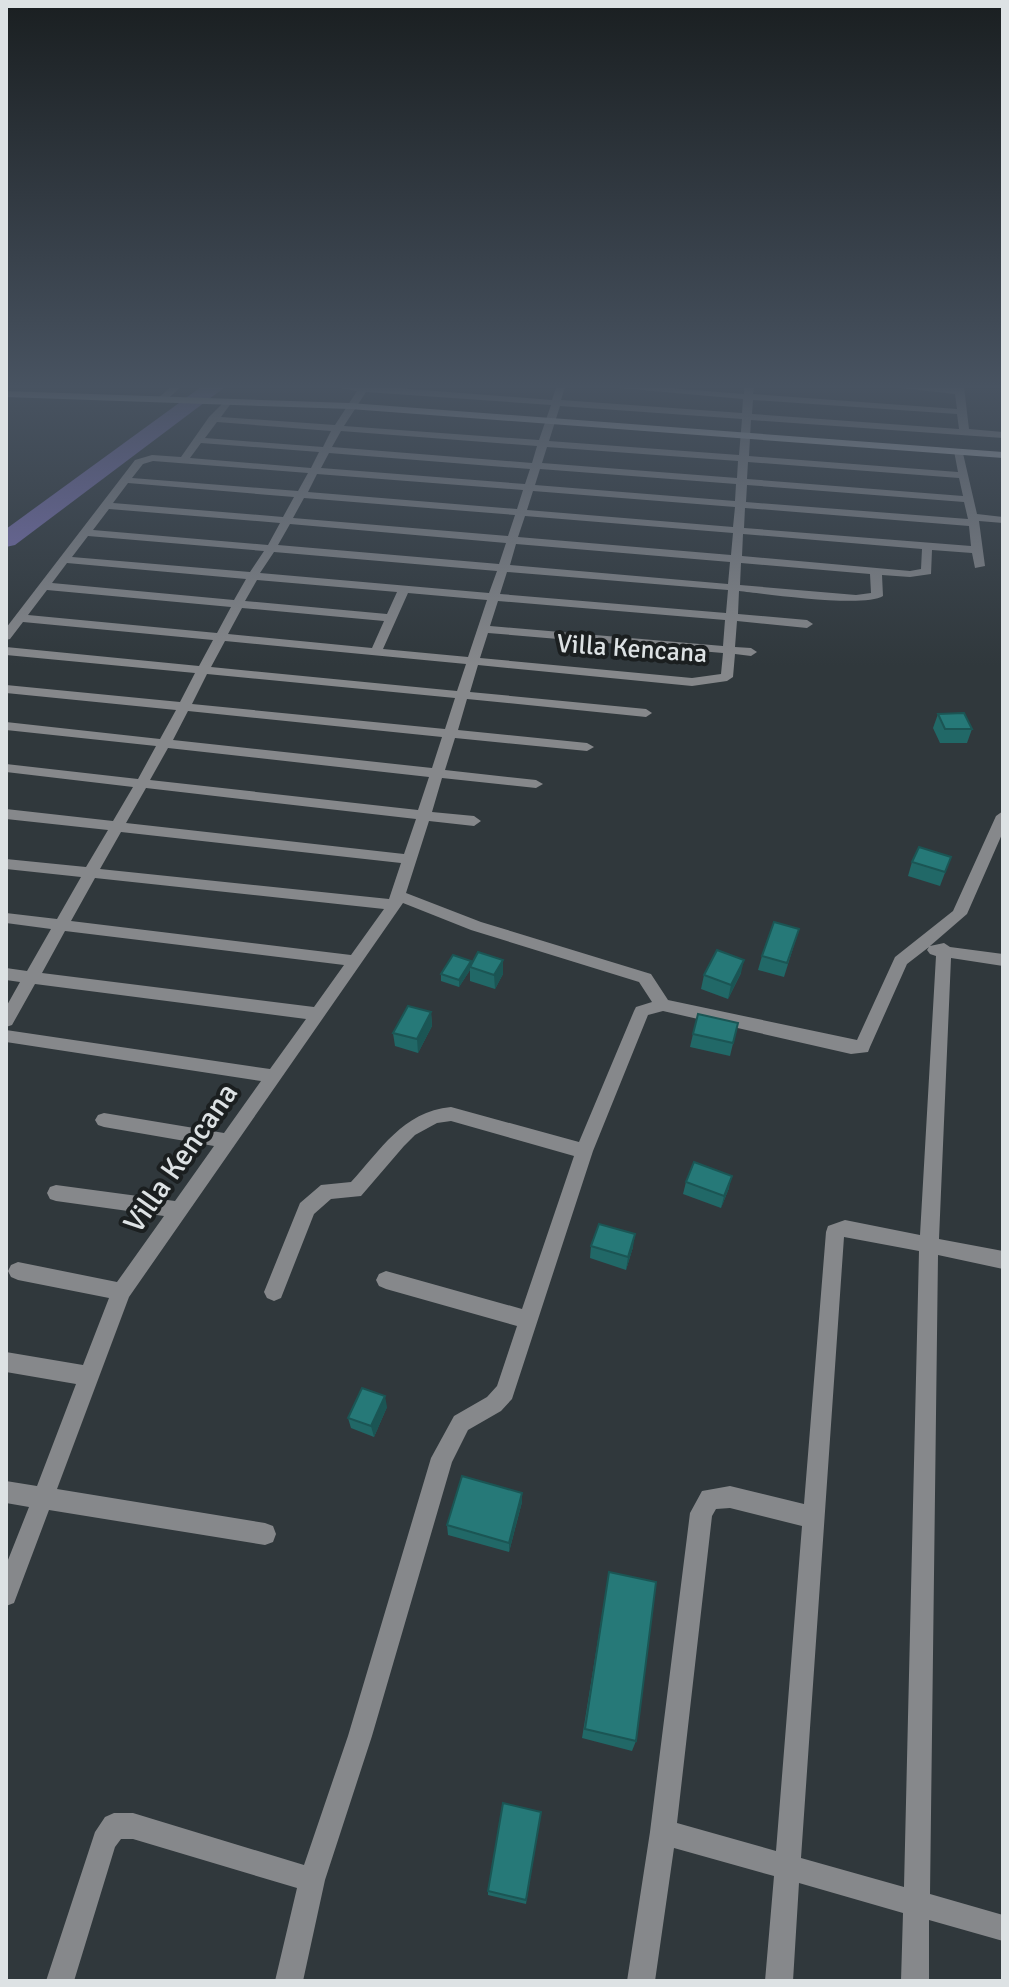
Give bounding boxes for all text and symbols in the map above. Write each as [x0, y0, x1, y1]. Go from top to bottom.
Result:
street label: Villa Kencana [556, 628, 708, 670]
street label: Villa Kencana [116, 1076, 246, 1240]

